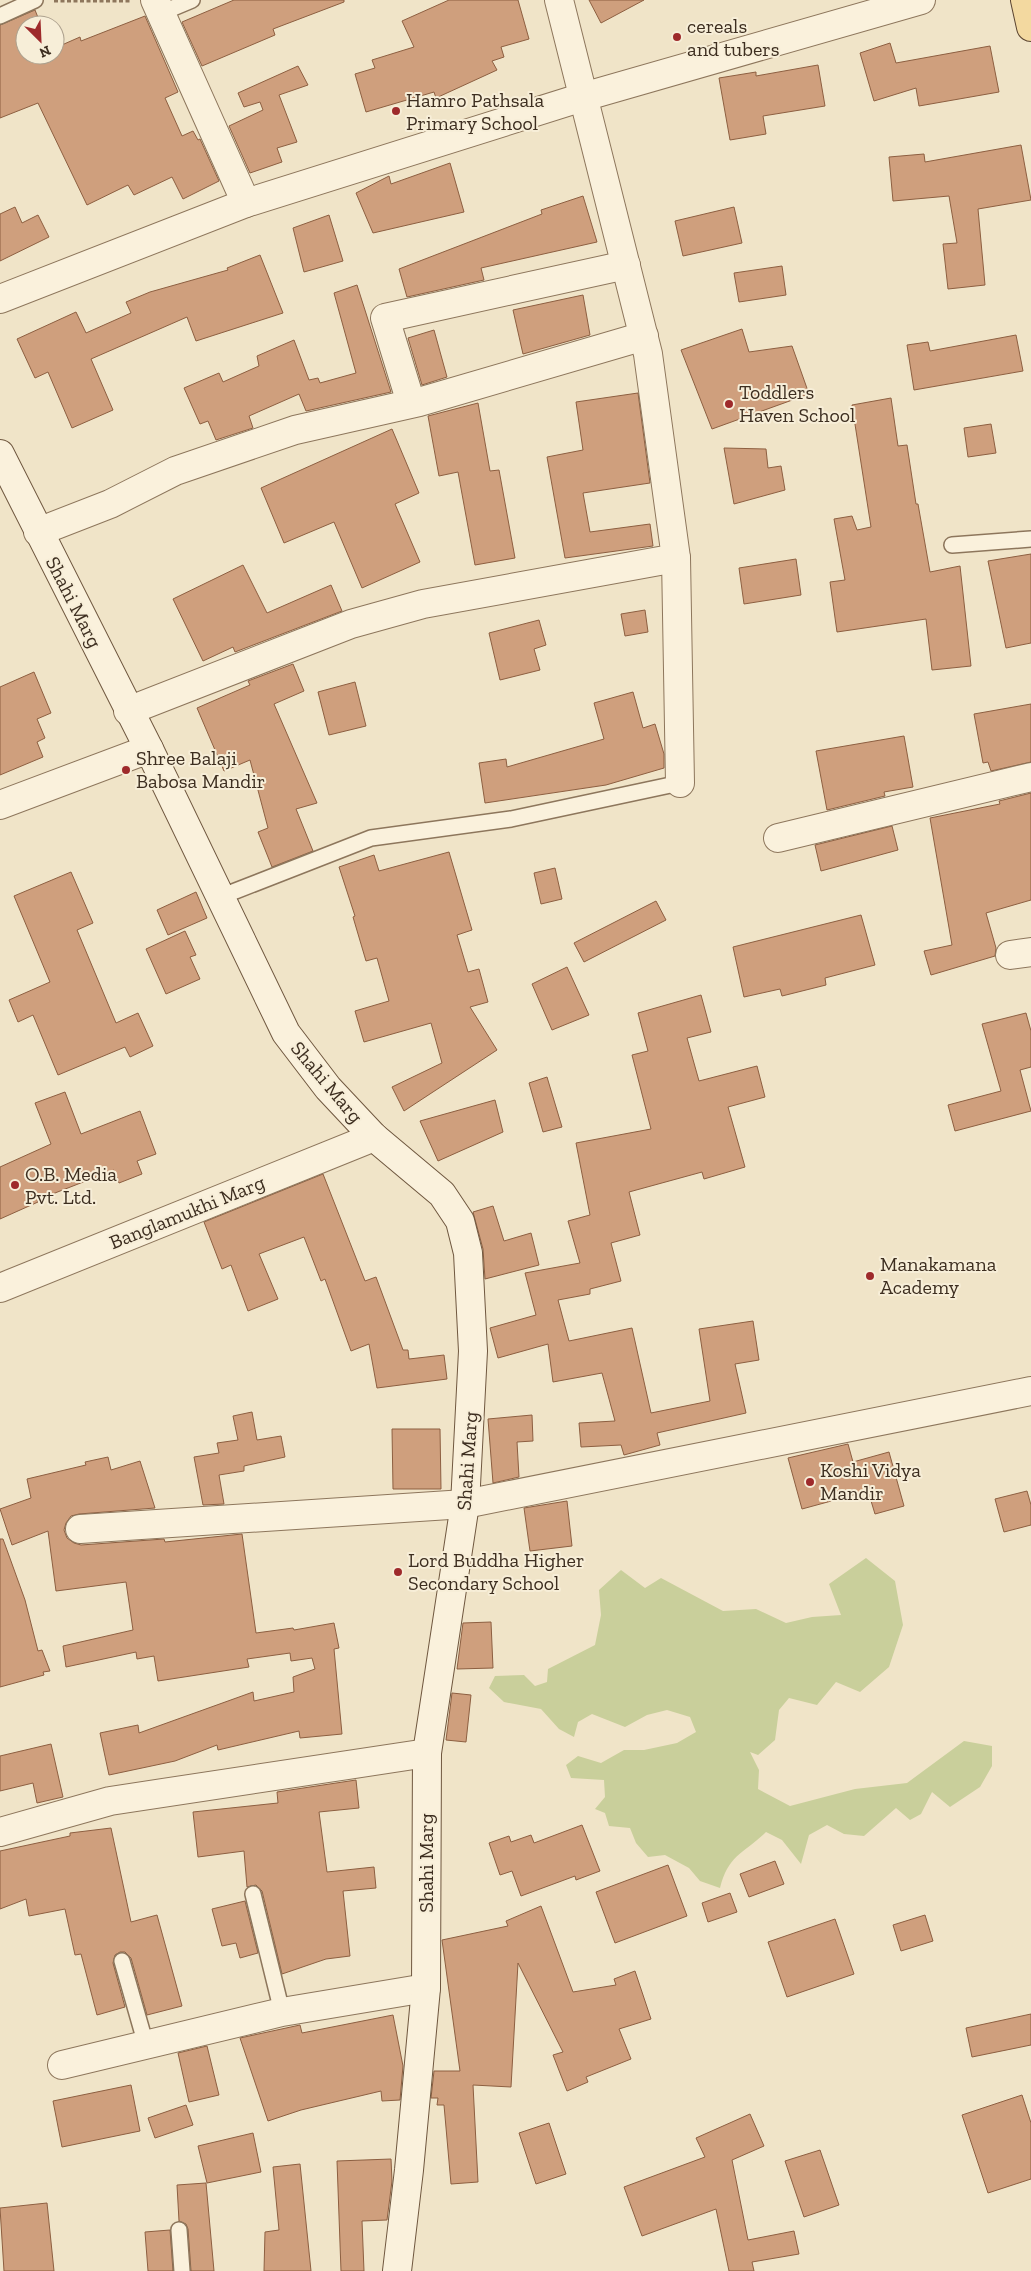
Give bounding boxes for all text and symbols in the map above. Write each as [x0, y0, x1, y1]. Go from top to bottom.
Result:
place label: cereals and tubers [687, 14, 780, 61]
north arrow [15, 15, 65, 65]
marker: cereals and tubers [671, 31, 683, 43]
text: N [36, 41, 53, 61]
place label: Hamro Pathsala Primary School [406, 88, 544, 135]
marker: Hamro Pathsala Primary School [390, 105, 402, 117]
place label: Toddlers Haven School [739, 380, 855, 427]
marker: Toddlers Haven School [723, 398, 735, 410]
street label: Shahi Marg [41, 552, 107, 652]
place label: Shree Balaji Babosa Mandir [136, 746, 265, 793]
marker: Shree Balaji Babosa Mandir [120, 764, 132, 776]
street label: Shahi Marg [286, 1036, 368, 1128]
place label: O.B. Media Pvt. Ltd. [25, 1162, 117, 1209]
street label: Banglamukhi Marg [106, 1170, 268, 1254]
marker: O.B. Media Pvt. Ltd. [9, 1179, 21, 1191]
place label: Manakamana Academy [880, 1252, 997, 1299]
marker: Manakamana Academy [864, 1270, 876, 1282]
street label: Shahi Marg [452, 1411, 482, 1511]
place label: Koshi Vidya Mandir [820, 1458, 921, 1505]
marker: Koshi Vidya Mandir [804, 1476, 816, 1488]
place label: Lord Buddha Higher Secondary School [408, 1548, 584, 1595]
marker: Lord Buddha Higher Secondary School [392, 1566, 404, 1578]
street label: Shahi Marg [414, 1813, 438, 1913]

